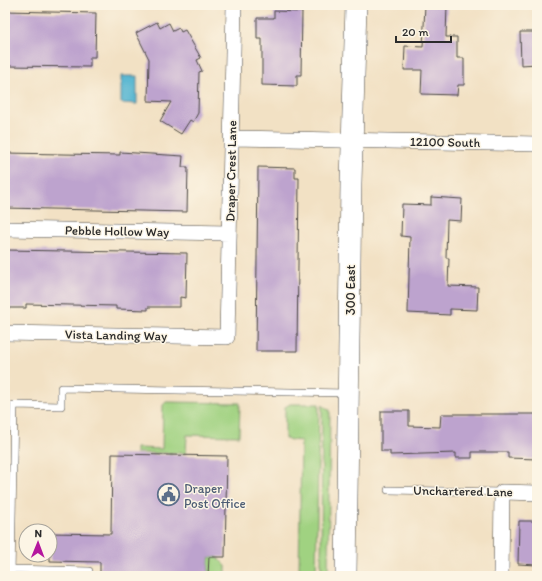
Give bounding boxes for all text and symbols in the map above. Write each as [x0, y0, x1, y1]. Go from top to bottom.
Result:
scale bar [396, 18, 451, 44]
text: 20 m [402, 25, 429, 39]
street label: Draper Crest Lane [223, 120, 239, 222]
street label: 12100 South [410, 134, 481, 150]
street label: Pebble Hollow Way [65, 223, 169, 239]
street label: 300 East [343, 265, 358, 315]
street label: Vista Landing Way [65, 327, 167, 343]
place label: Draper Post Office [184, 481, 246, 511]
public building icon: Draper Post Office [156, 482, 182, 508]
street label: Unchartered Lane [413, 483, 513, 499]
north arrow [18, 523, 58, 563]
text: N [34, 527, 42, 540]

